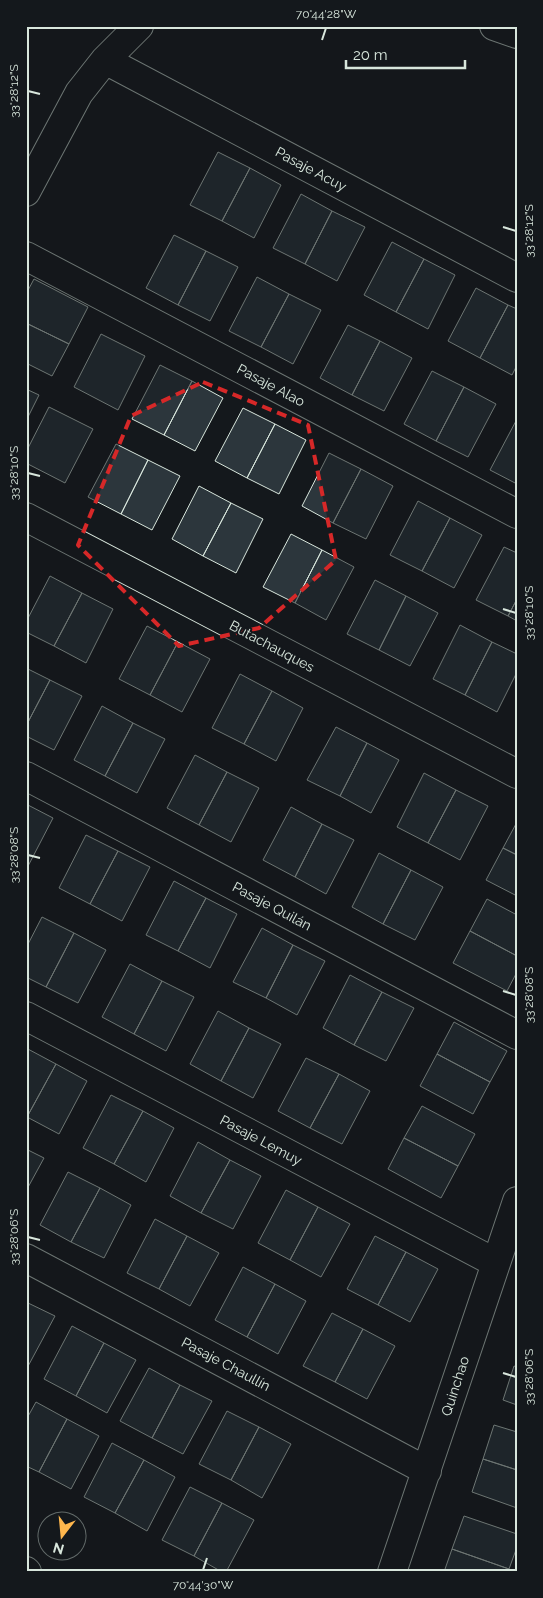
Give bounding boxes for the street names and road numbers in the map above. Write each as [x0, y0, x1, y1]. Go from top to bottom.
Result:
street label: Pasaje Acuy [273, 144, 350, 195]
street label: Pasaje Alao [234, 360, 308, 410]
street label: Butachauques [227, 617, 317, 675]
street label: Pasaje Quilán [230, 879, 314, 933]
street label: Pasaje Lemuy [217, 1112, 305, 1169]
street label: Pasaje Chaullín [179, 1334, 273, 1394]
street label: Quinchao [438, 1354, 472, 1418]

